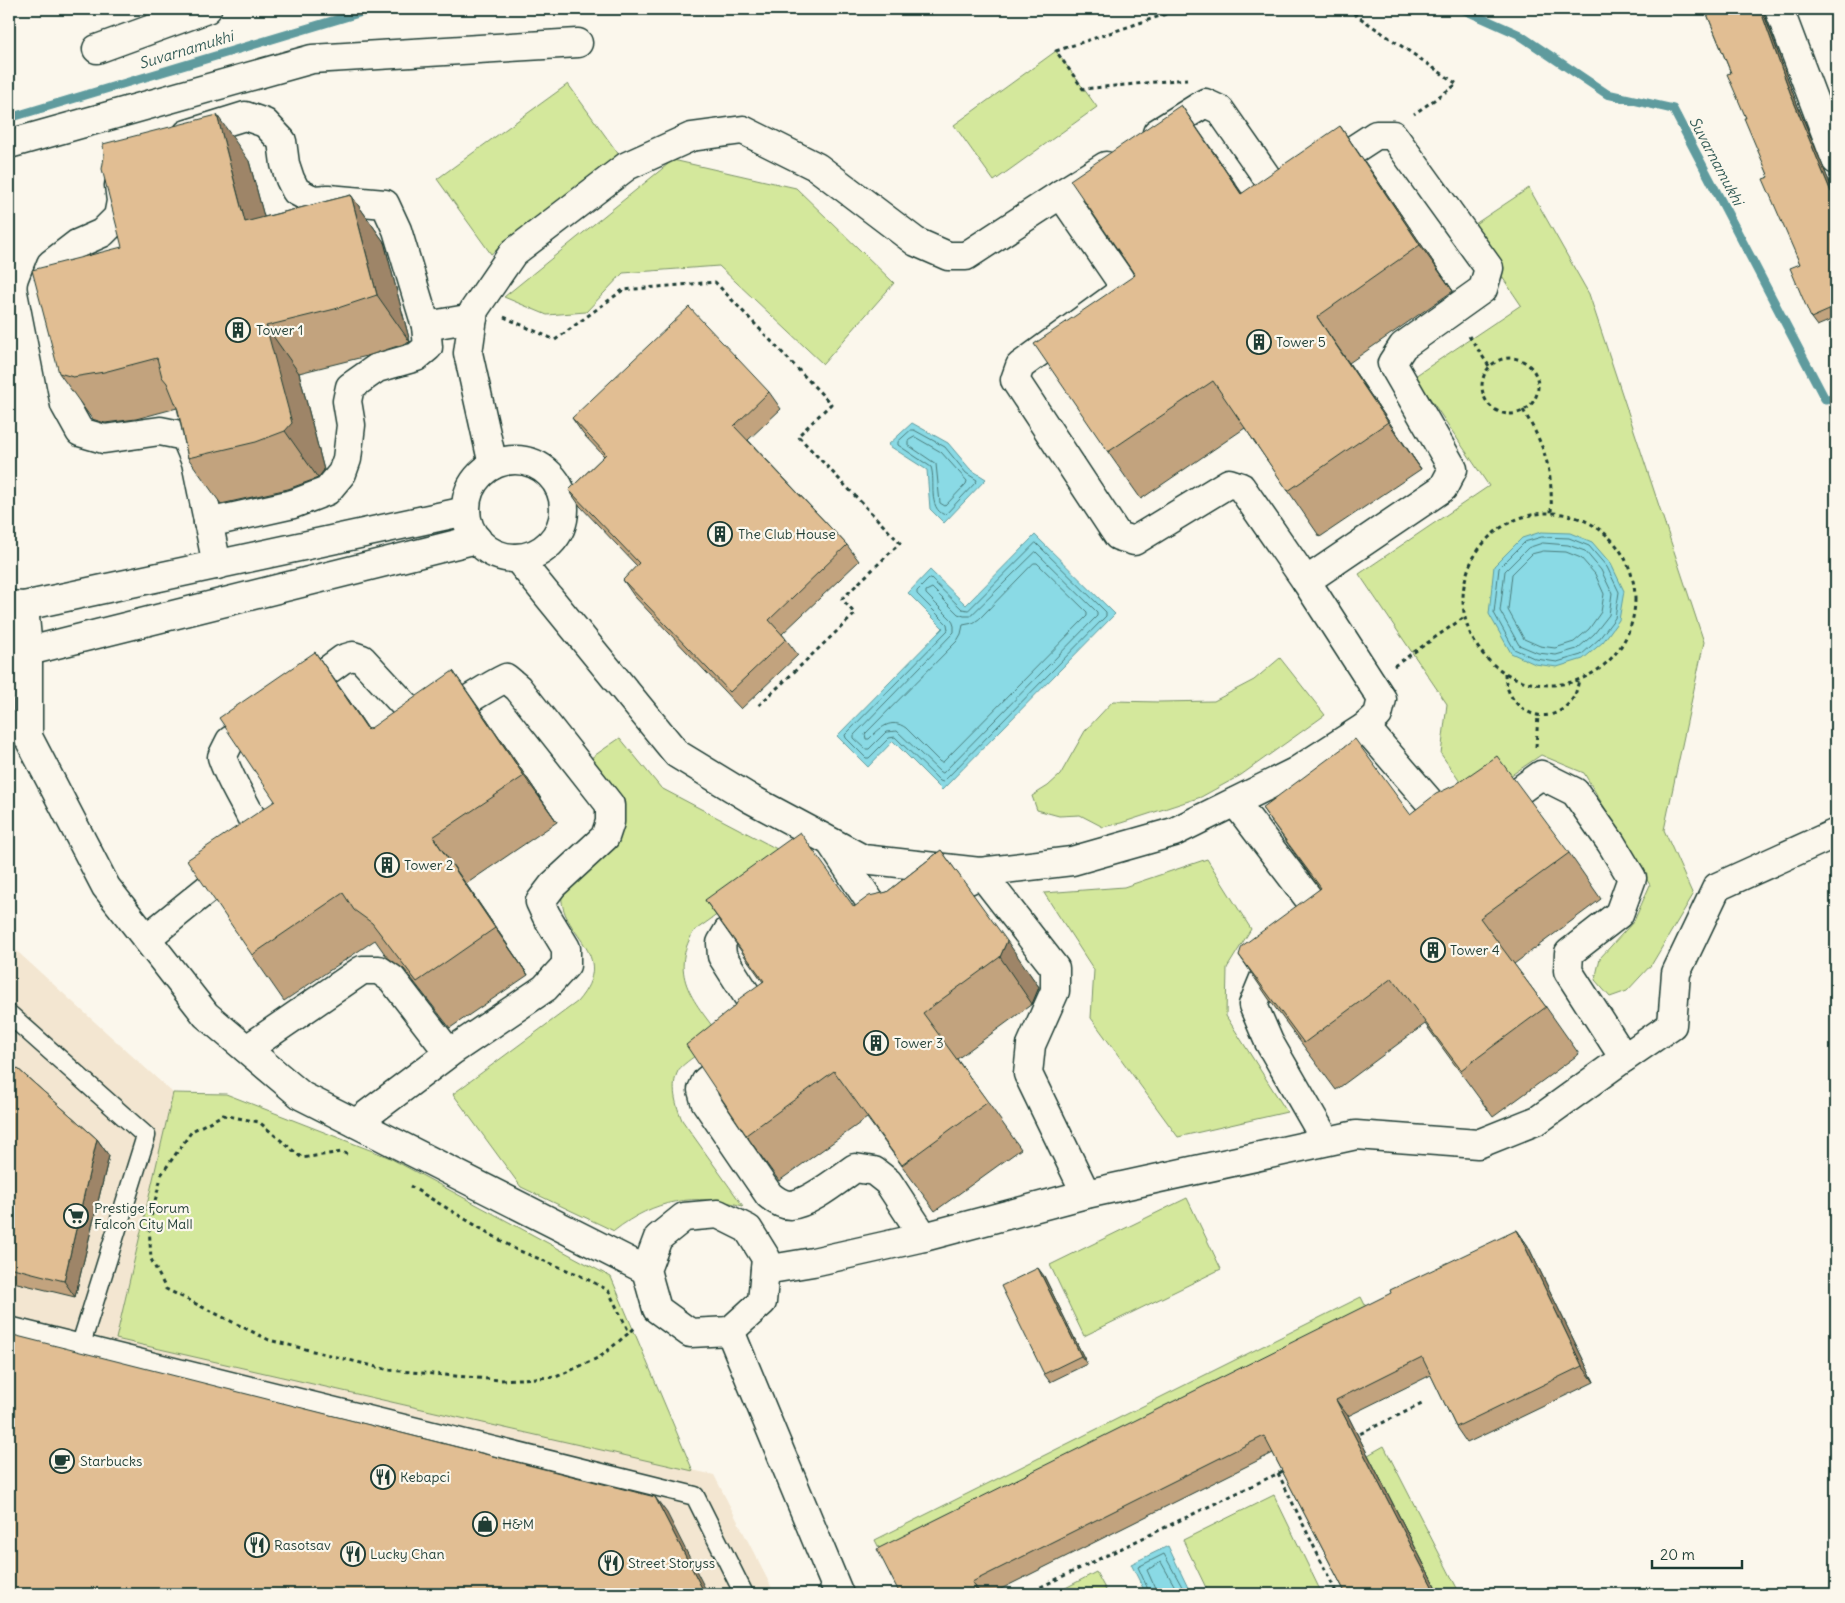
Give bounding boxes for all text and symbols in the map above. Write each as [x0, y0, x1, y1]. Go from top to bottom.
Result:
water label: Suvarnamukhi [136, 26, 237, 73]
water label: Suvarnamukhi [1685, 113, 1749, 210]
building icon: Tower 1 [225, 317, 251, 343]
place label: Tower 1 [256, 321, 303, 339]
building icon: Tower 5 [1246, 329, 1272, 355]
place label: Tower 5 [1276, 333, 1326, 351]
building icon: The Club House [707, 521, 733, 547]
place label: The Club House [738, 525, 836, 543]
building icon: Tower 2 [374, 852, 400, 878]
place label: Tower 2 [404, 856, 454, 874]
building icon: Tower 4 [1420, 937, 1446, 963]
place label: Tower 4 [1450, 941, 1500, 959]
building icon: Tower 3 [863, 1030, 889, 1056]
place label: Tower 3 [894, 1034, 944, 1052]
place label: Prestige Forum Falcon City Mall [94, 1199, 193, 1233]
supermarket icon: Prestige Forum Falcon City Mall [63, 1203, 89, 1229]
cafe icon: Starbucks [49, 1448, 75, 1474]
place label: Starbucks [80, 1452, 142, 1470]
restaurant icon: Kebapci [370, 1464, 396, 1490]
place label: Kebapci [400, 1468, 450, 1486]
shop icon: H&M [472, 1511, 498, 1537]
place label: H&M [502, 1515, 534, 1533]
restaurant icon: Rasotsav [244, 1532, 270, 1558]
place label: Rasotsav [274, 1536, 331, 1554]
scale bar [1652, 1538, 1742, 1570]
restaurant icon: Lucky Chan [340, 1541, 366, 1567]
place label: Lucky Chan [370, 1545, 445, 1563]
text: 20 m [1660, 1545, 1695, 1564]
restaurant icon: Street Storyss [598, 1550, 624, 1576]
place label: Street Storyss [628, 1554, 715, 1572]

